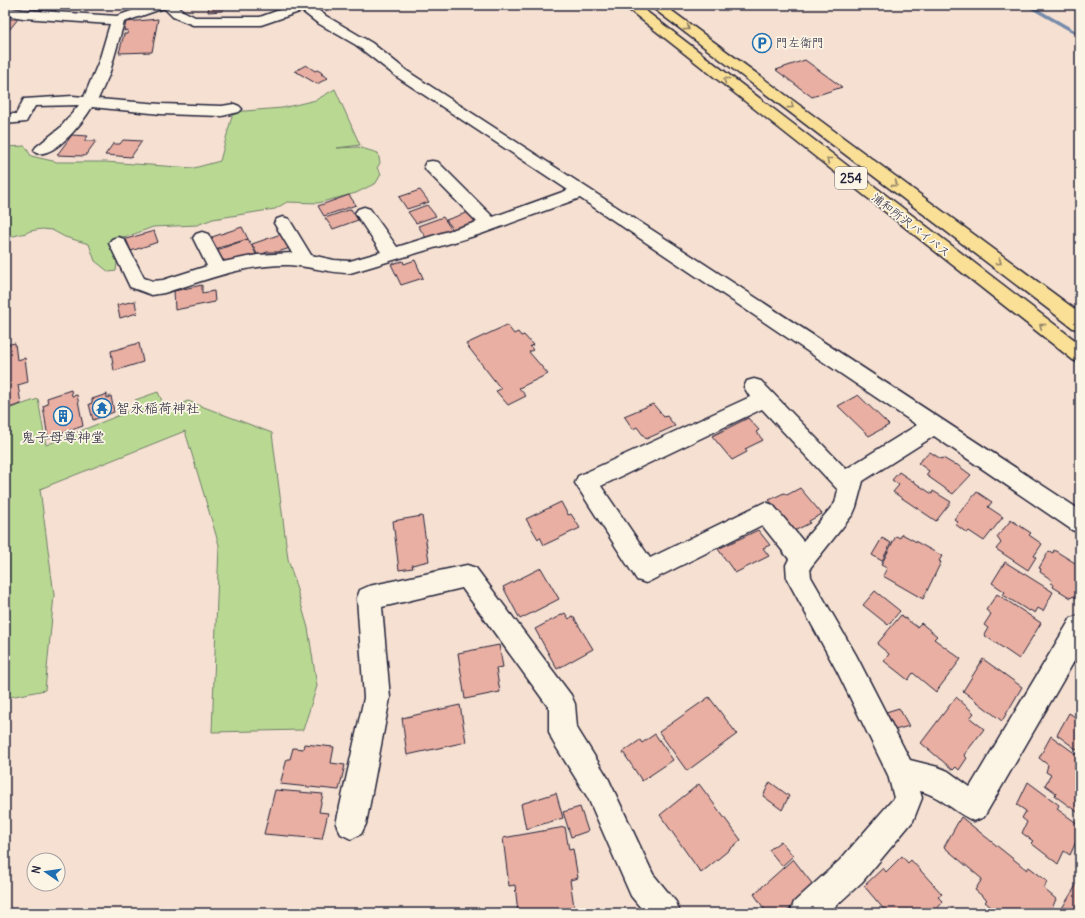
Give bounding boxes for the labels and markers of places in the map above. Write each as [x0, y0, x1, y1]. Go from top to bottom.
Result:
parking icon: 門左衛門 [751, 32, 773, 54]
place label: 門左衛門 [776, 35, 824, 50]
temple icon: 智永稲荷神社 [91, 397, 113, 419]
place label: 智永稲荷神社 [116, 399, 200, 417]
building icon: 鬼子母尊神堂 [52, 405, 74, 427]
place label: 鬼子母尊神堂 [21, 428, 105, 446]

